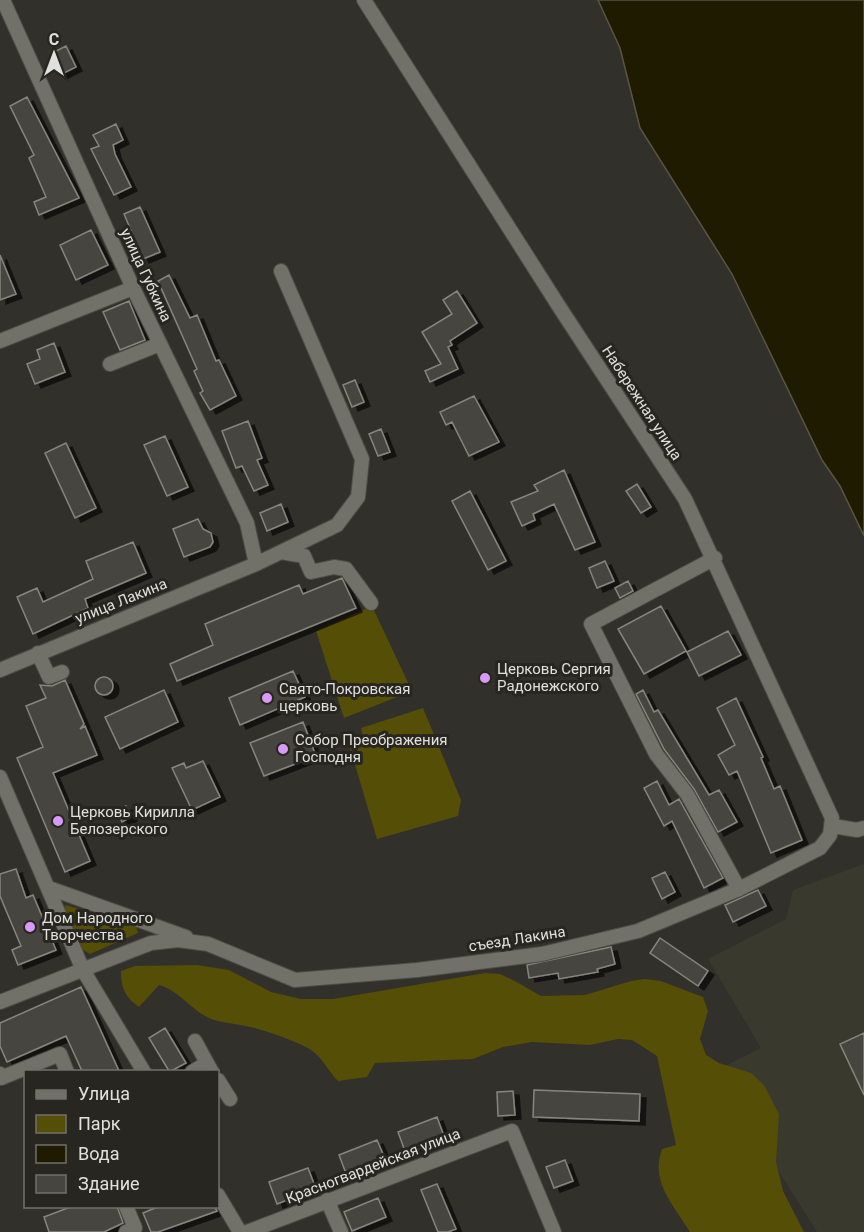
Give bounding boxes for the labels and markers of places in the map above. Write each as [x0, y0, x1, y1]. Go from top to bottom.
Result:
place label: Церковь Сергия Радонежского [497, 660, 611, 695]
marker: Церковь Сергия Радонежского [478, 671, 492, 685]
place label: Свято-Покровская церковь [279, 680, 410, 715]
marker: Свято-Покровская церковь [260, 691, 274, 705]
place label: Собор Преображения Господня [295, 731, 448, 766]
marker: Собор Преображения Господня [276, 742, 290, 756]
place label: Церковь Кирилла Белозерского [70, 803, 195, 838]
marker: Церковь Кирилла Белозерского [51, 814, 65, 828]
place label: Дом Народного Творчества [42, 909, 153, 944]
marker: Дом Народного Творчества [23, 920, 37, 934]

